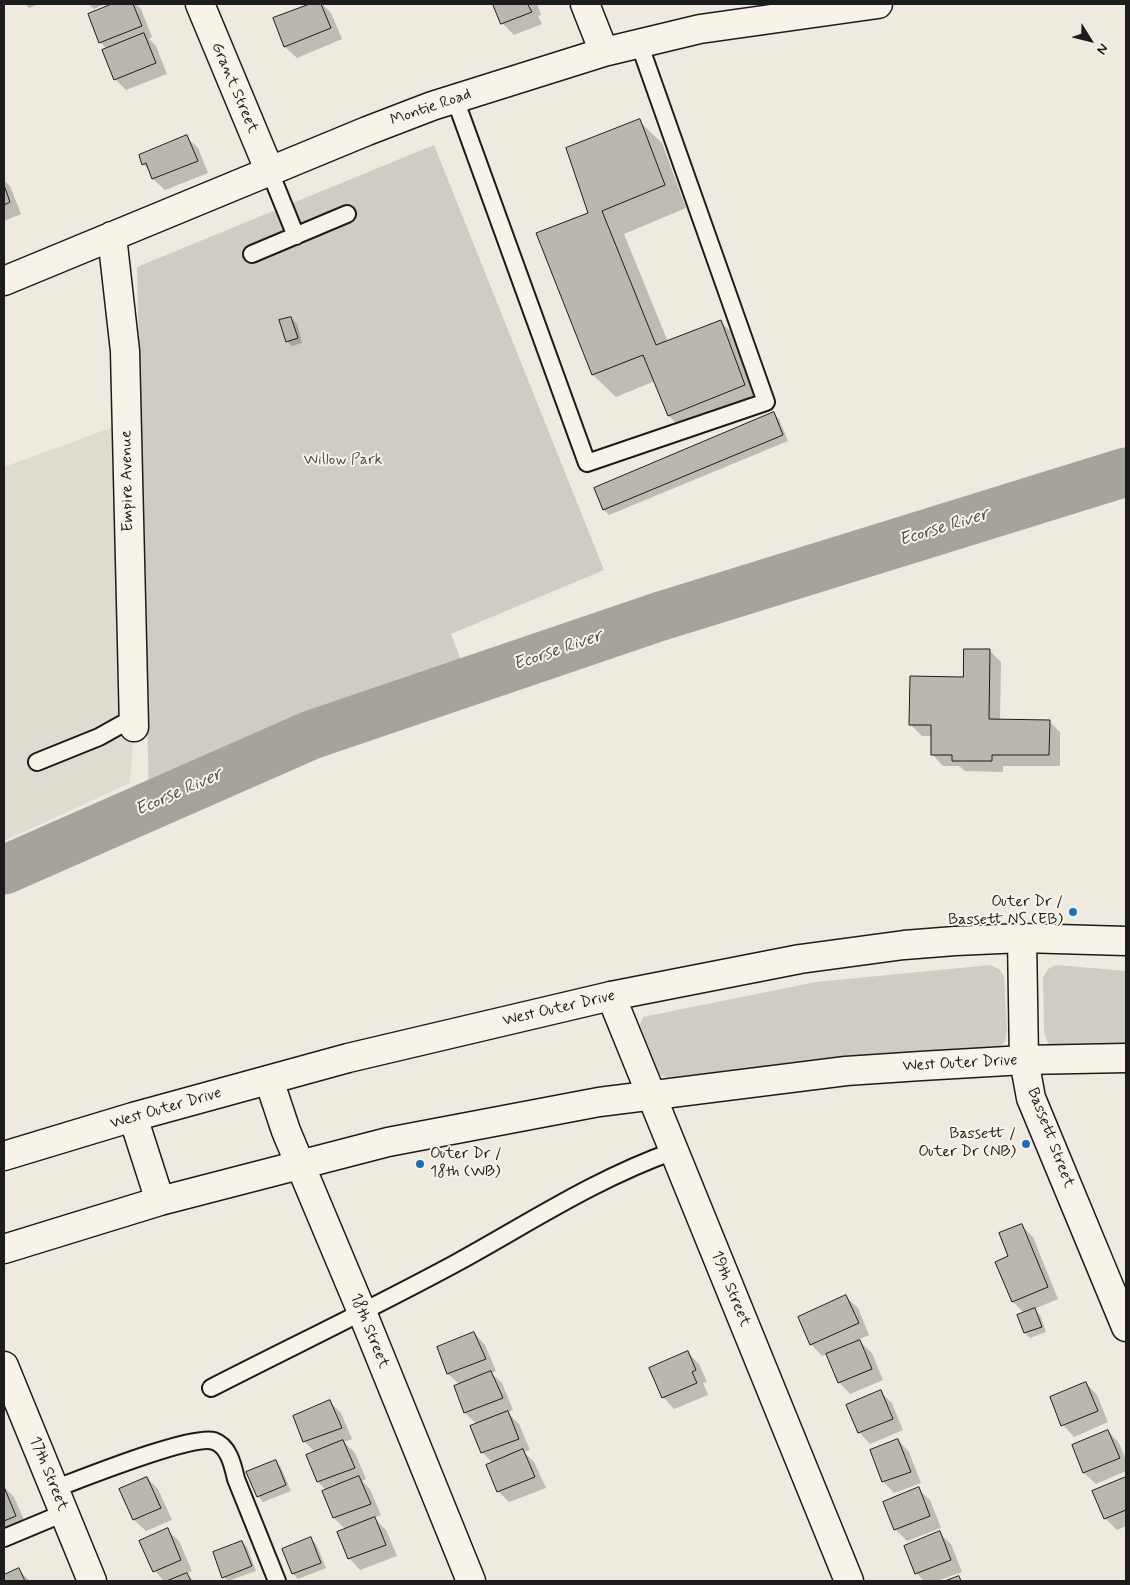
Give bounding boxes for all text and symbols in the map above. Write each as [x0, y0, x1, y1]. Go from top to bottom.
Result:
north arrow [1065, 15, 1115, 65]
street label: Grant Street [206, 40, 262, 136]
text: N [1092, 40, 1112, 58]
street label: Montie Road [388, 85, 474, 131]
street label: Empire Avenue [118, 430, 138, 532]
park label: Willow Park [304, 451, 382, 471]
water label: Ecorse River [897, 504, 991, 552]
water label: Ecorse River [511, 626, 605, 676]
water label: Ecorse River [132, 764, 226, 822]
place label: Outer Dr / Bassett NS (EB) [948, 893, 1063, 931]
marker: Outer Dr / Bassett NS (EB) [1067, 906, 1079, 918]
street label: West Outer Drive [501, 987, 617, 1031]
street label: West Outer Drive [902, 1051, 1018, 1077]
street label: West Outer Drive [108, 1084, 224, 1134]
street label: Bassett Street [1022, 1085, 1078, 1191]
place label: Bassett / Outer Dr (NB) [918, 1125, 1016, 1163]
marker: Bassett / Outer Dr (NB) [1020, 1138, 1032, 1150]
place label: Outer Dr / 18th (WB) [430, 1145, 502, 1183]
marker: Outer Dr / 18th (WB) [414, 1158, 426, 1170]
street label: 19th Street [706, 1248, 754, 1330]
street label: 18th Street [345, 1291, 393, 1371]
street label: 17th Street [24, 1434, 72, 1514]

